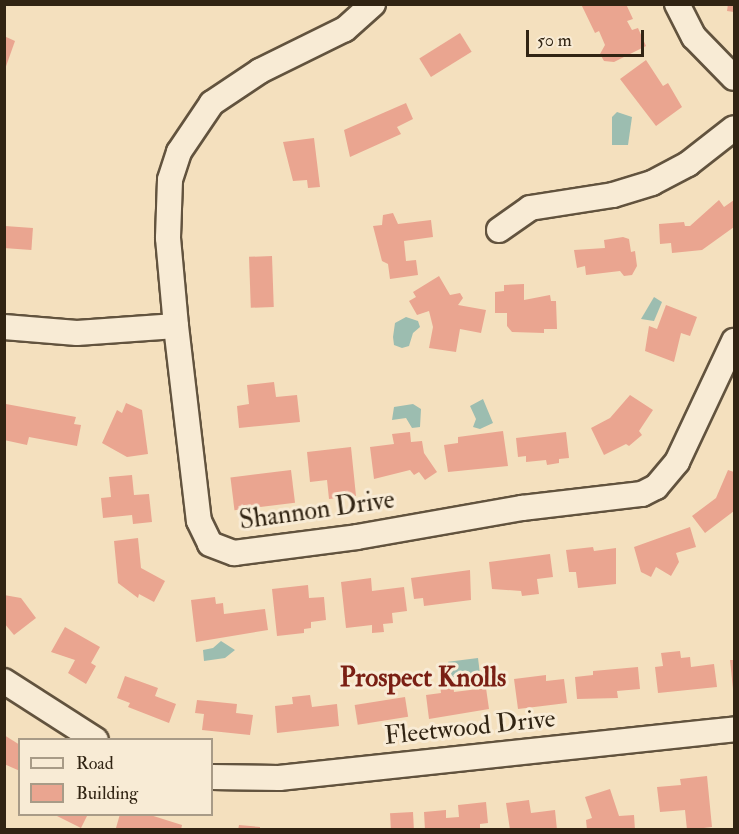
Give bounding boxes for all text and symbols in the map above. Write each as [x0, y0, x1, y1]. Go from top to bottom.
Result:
scale bar [529, 18, 648, 56]
text: 50 m [537, 29, 572, 52]
street label: Shannon Drive [237, 485, 397, 537]
district label: Prospect Knolls [340, 662, 506, 694]
street label: Fleetwood Drive [383, 704, 557, 752]
legend [18, 738, 213, 816]
text: Road [76, 752, 114, 775]
text: Building [76, 782, 138, 805]

